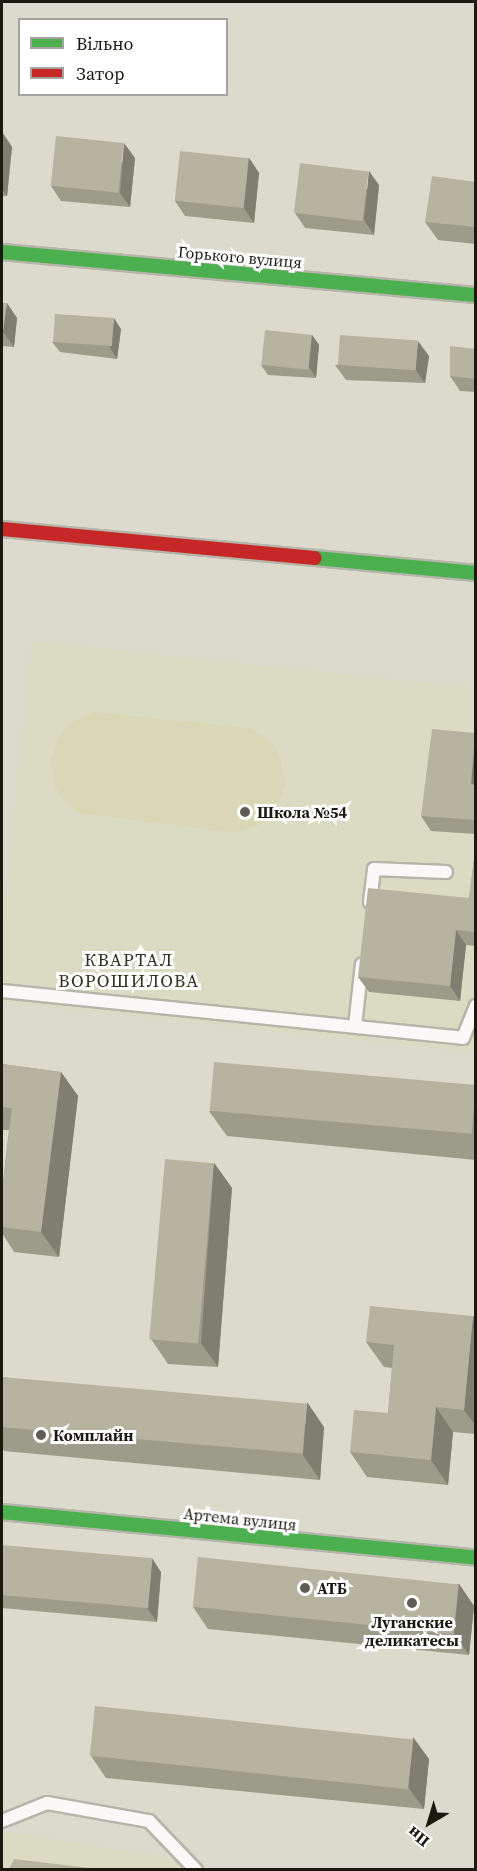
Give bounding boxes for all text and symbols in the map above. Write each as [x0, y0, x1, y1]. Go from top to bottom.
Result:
legend [18, 18, 228, 96]
text: Вільно [76, 31, 133, 56]
text: Затор [76, 61, 124, 86]
street label: Горького вулиця [177, 242, 303, 272]
place label: Школа №54 [257, 802, 347, 822]
marker: Школа №54 [238, 805, 252, 819]
district label: КВАРТАЛ ВОРОШИЛОВА [58, 950, 200, 992]
place label: Комплайн [53, 1425, 133, 1445]
marker: Комплайн [34, 1428, 48, 1442]
street label: Артема вулиця [183, 1504, 297, 1534]
place label: АТБ [317, 1578, 347, 1598]
marker: АТБ [298, 1581, 312, 1595]
marker: Луганские деликатесы [405, 1596, 419, 1610]
place label: Луганские деликатесы [365, 1612, 459, 1650]
north arrow [399, 1793, 459, 1853]
text: Пн [402, 1822, 434, 1853]

